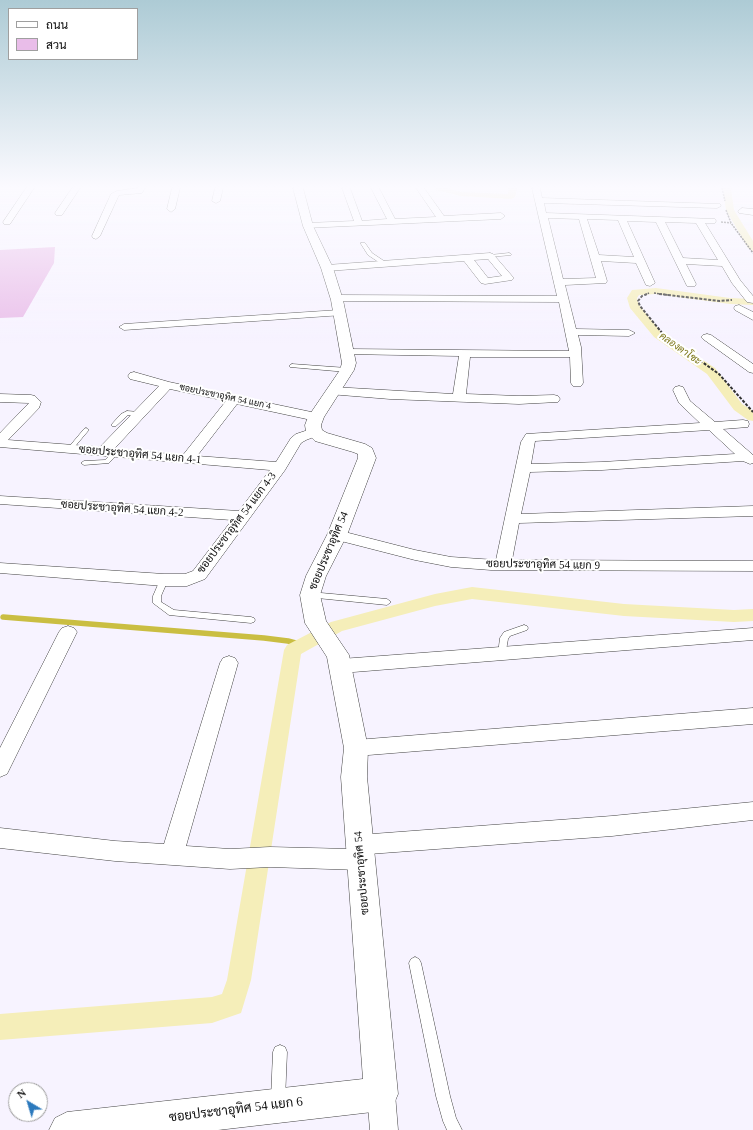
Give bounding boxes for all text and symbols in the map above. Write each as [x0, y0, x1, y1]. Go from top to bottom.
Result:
legend [8, 8, 138, 60]
text: ถนน [46, 18, 68, 32]
text: สวน [46, 38, 67, 52]
water label: คลองตาโซะ [657, 330, 703, 368]
street label: ซอยประชาอุทิศ 54 แยก 4 [178, 382, 272, 412]
street label: ซอยประชาอุทิศ 54 แยก 4-1 [78, 443, 202, 467]
street label: ซอยประชาอุทิศ 54 แยก 4-3 [195, 470, 279, 576]
street label: ซอยประชาอุทิศ 54 แยก 4-2 [60, 498, 184, 520]
street label: ซอยประชาอุทิศ 54 [307, 510, 351, 592]
street label: ซอยประชาอุทิศ 54 แยก 9 [486, 557, 600, 573]
street label: ซอยประชาอุทิศ 54 [352, 831, 372, 915]
north arrow [8, 1082, 48, 1122]
text: N [14, 1086, 28, 1101]
street label: ซอยประชาอุทิศ 54 แยก 6 [168, 1094, 304, 1126]

